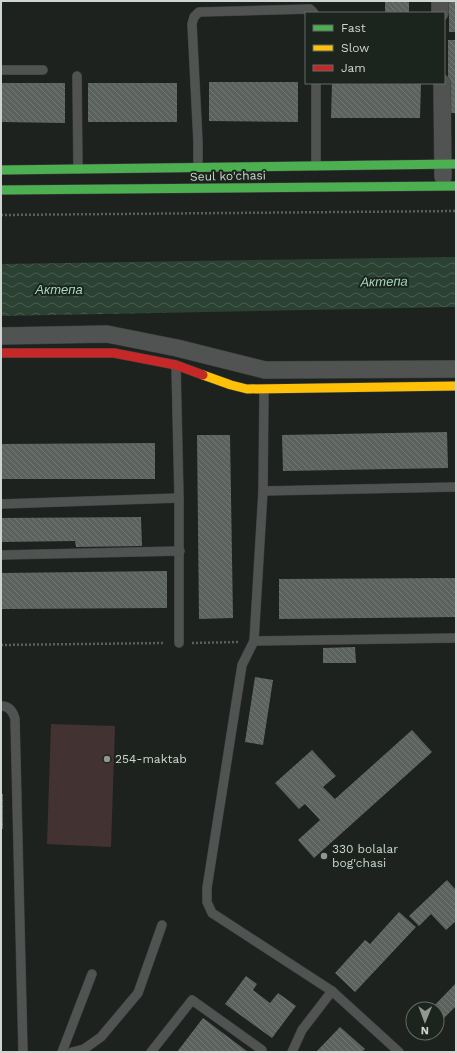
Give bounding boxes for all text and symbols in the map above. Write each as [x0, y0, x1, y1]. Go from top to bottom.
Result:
legend [305, 12, 445, 84]
text: Fast [341, 21, 366, 35]
text: Slow [341, 41, 369, 55]
text: Jam [341, 61, 366, 75]
street label: Seul ko'chasi [190, 168, 266, 184]
water label: Актепа [359, 274, 408, 289]
water label: Актепа [34, 282, 83, 297]
place label: 254-maktab [115, 752, 187, 766]
marker: 254-maktab [102, 754, 112, 764]
place label: 330 bolalar bog'chasi [332, 842, 398, 870]
marker: 330 bolalar bog'chasi [319, 851, 329, 861]
north arrow [405, 1001, 445, 1041]
text: N [421, 1024, 429, 1037]

